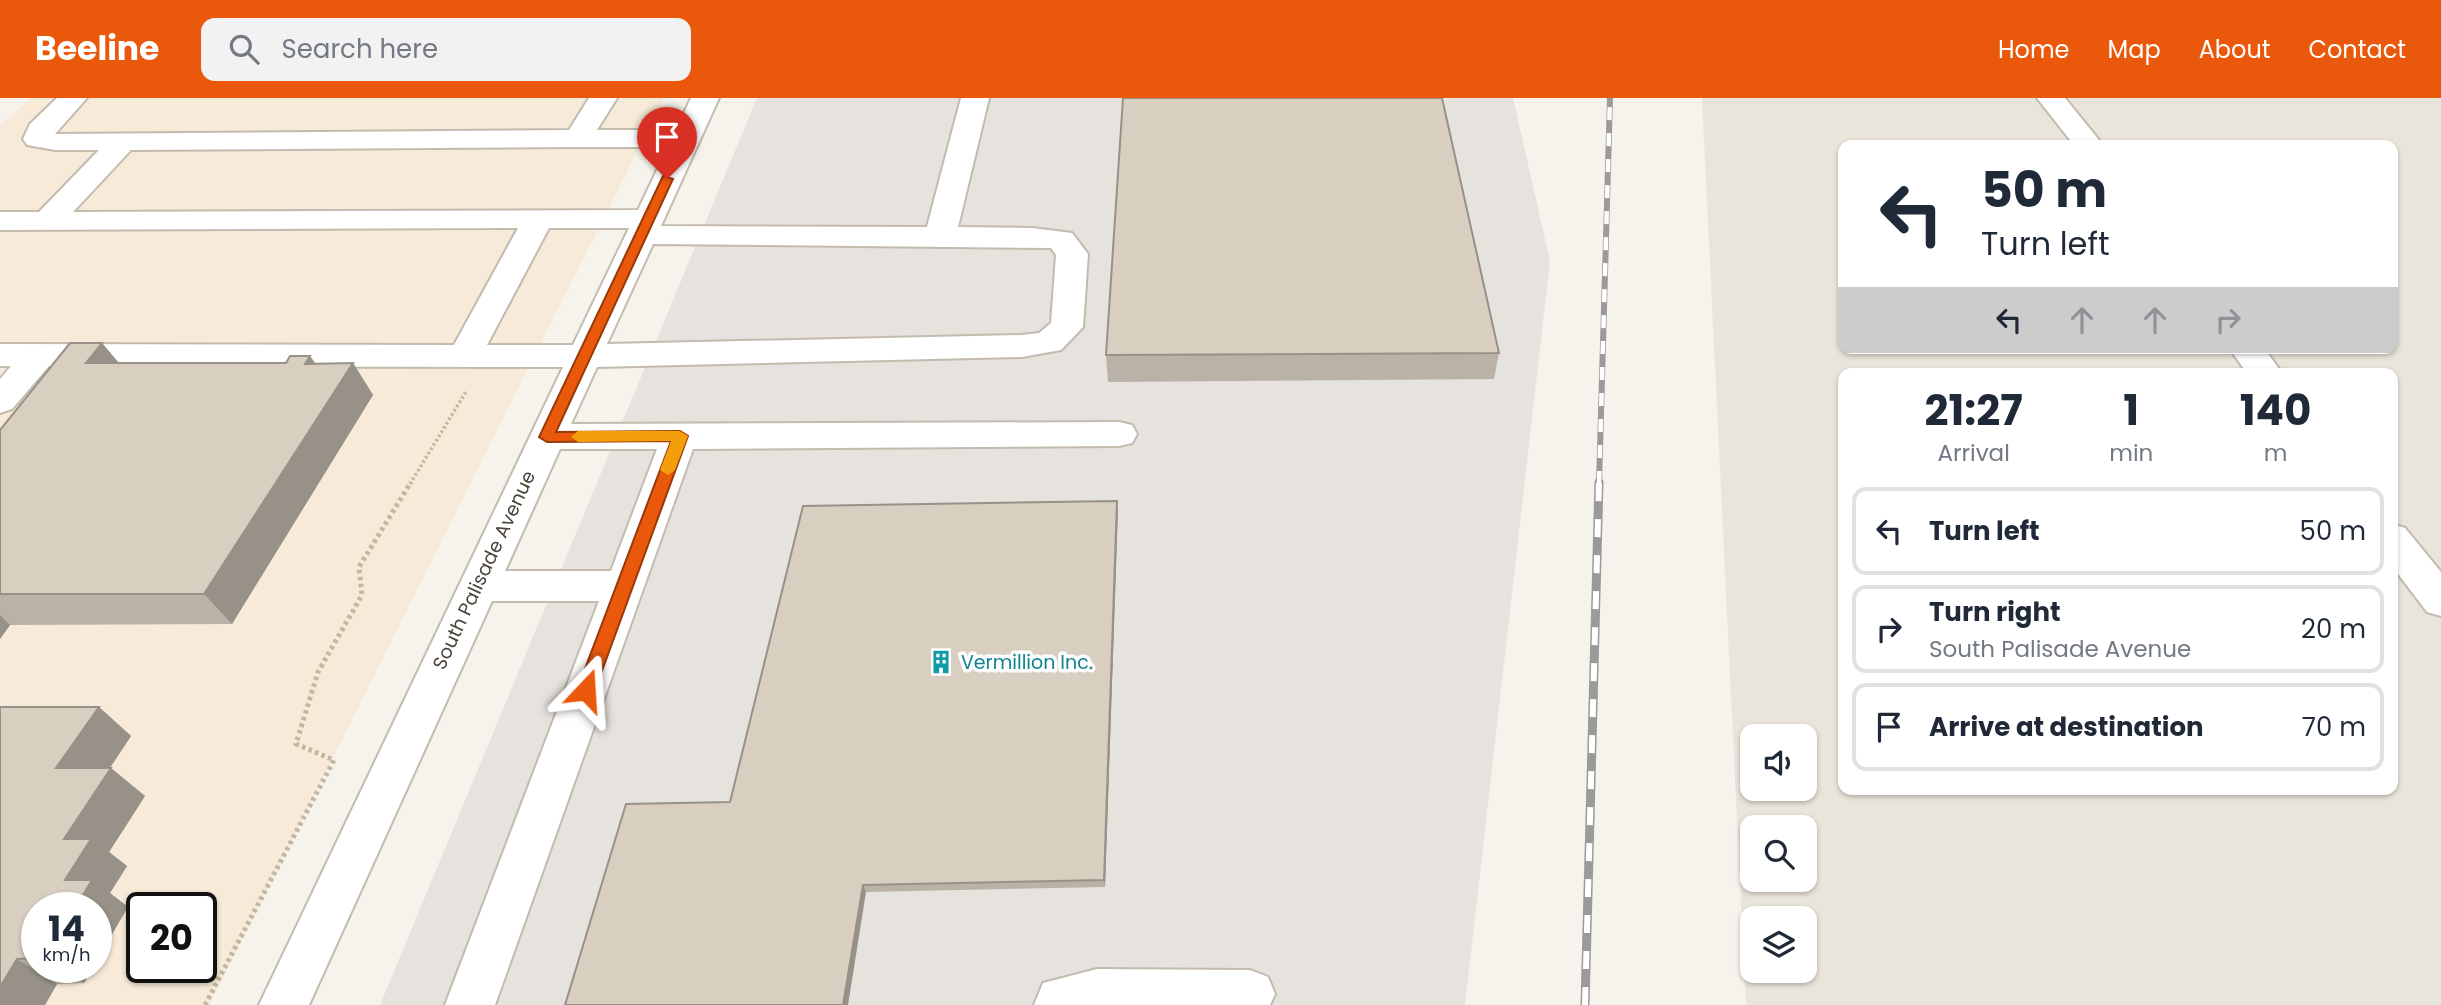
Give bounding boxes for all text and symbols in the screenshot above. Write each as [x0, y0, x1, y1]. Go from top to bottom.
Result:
search box [201, 18, 691, 81]
text: Beeline [35, 25, 159, 72]
icon: search [225, 30, 263, 68]
text: Search here [281, 31, 438, 67]
text: Home [1998, 33, 2070, 66]
text: Map [2108, 33, 2161, 66]
text: About [2199, 33, 2270, 66]
text: Contact [2308, 33, 2406, 66]
pin [637, 107, 697, 179]
icon: arrive [648, 118, 686, 156]
text: 50 m [1981, 156, 2107, 224]
icon: left [1866, 168, 1957, 259]
text: Turn left [1981, 221, 2110, 266]
icon: left [1990, 301, 2028, 339]
icon: ahead [2063, 301, 2101, 339]
icon: ahead [2136, 301, 2174, 339]
icon: right [2209, 301, 2247, 339]
text: 21:27 [1925, 381, 2023, 440]
text: 1 [2123, 381, 2139, 440]
text: 140 [2240, 381, 2311, 440]
text: Arrival [1937, 437, 2010, 469]
text: min [2109, 437, 2153, 469]
text: m [2264, 437, 2287, 469]
street label: South Palisade Avenue [426, 466, 542, 674]
icon: left [1870, 512, 1908, 550]
text: Turn left [1929, 513, 2040, 549]
text: 50 m [2300, 513, 2366, 549]
text: Turn right [1929, 594, 2061, 630]
icon: right [1870, 610, 1908, 648]
text: 20 m [2301, 611, 2366, 647]
text: South Palisade Avenue [1929, 633, 2191, 665]
building icon: Vermillion Inc. [927, 648, 955, 676]
place label: Vermillion Inc. [961, 649, 1093, 676]
position arrow [549, 653, 623, 727]
icon: arrive [1870, 708, 1908, 746]
text: Arrive at destination [1929, 709, 2204, 745]
text: 70 m [2302, 709, 2366, 745]
map controls [1740, 724, 1817, 983]
button: sound [1740, 724, 1817, 801]
button: search [1740, 815, 1817, 892]
speed limit sign: 20 [126, 892, 217, 983]
text: 14 [48, 904, 85, 953]
button: layers [1740, 906, 1817, 983]
text: km/h [43, 942, 90, 967]

